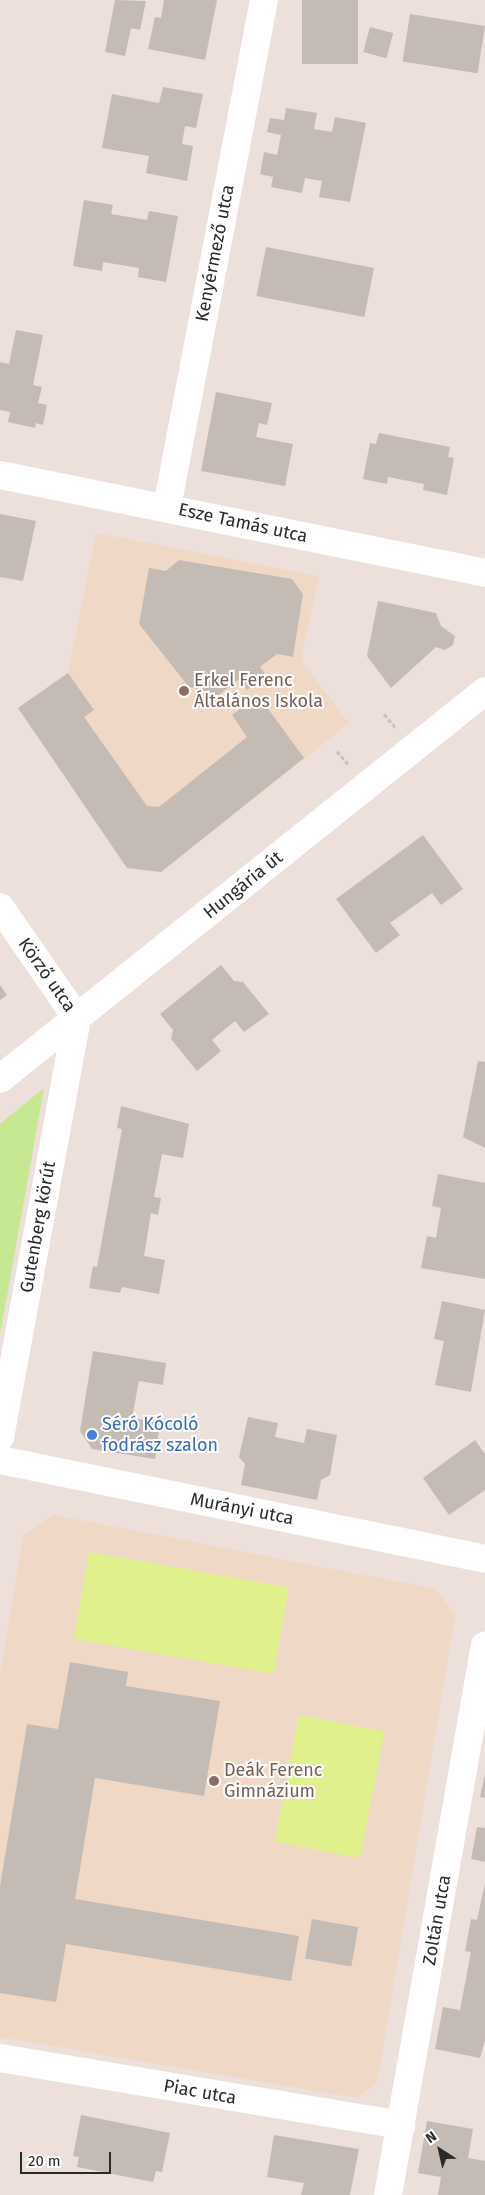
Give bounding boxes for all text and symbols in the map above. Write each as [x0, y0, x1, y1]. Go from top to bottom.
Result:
street label: Kenyérmező utca [191, 183, 239, 323]
street label: Esze Tamás utca [176, 499, 310, 547]
place label: Erkel Ferenc Általános Iskola [194, 670, 323, 712]
marker: Erkel Ferenc Általános Iskola [178, 685, 190, 697]
street label: Hungária út [199, 847, 287, 923]
street label: Körző utca [14, 934, 80, 1016]
street label: Gutenberg körút [16, 1160, 60, 1294]
place label: Séró Kócoló fodrász szalon [102, 1414, 218, 1456]
marker: Séró Kócoló fodrász szalon [86, 1429, 98, 1441]
street label: Murányi utca [189, 1488, 295, 1530]
place label: Deák Ferenc Gimnázium [224, 1760, 322, 1802]
marker: Deák Ferenc Gimnázium [208, 1775, 220, 1787]
street label: Zoltán utca [418, 1873, 456, 1967]
street label: Piac utca [162, 2075, 238, 2109]
north arrow [415, 2125, 465, 2175]
text: N [422, 2128, 440, 2147]
scale bar [22, 2142, 114, 2174]
text: 20 m [28, 2152, 61, 2170]

